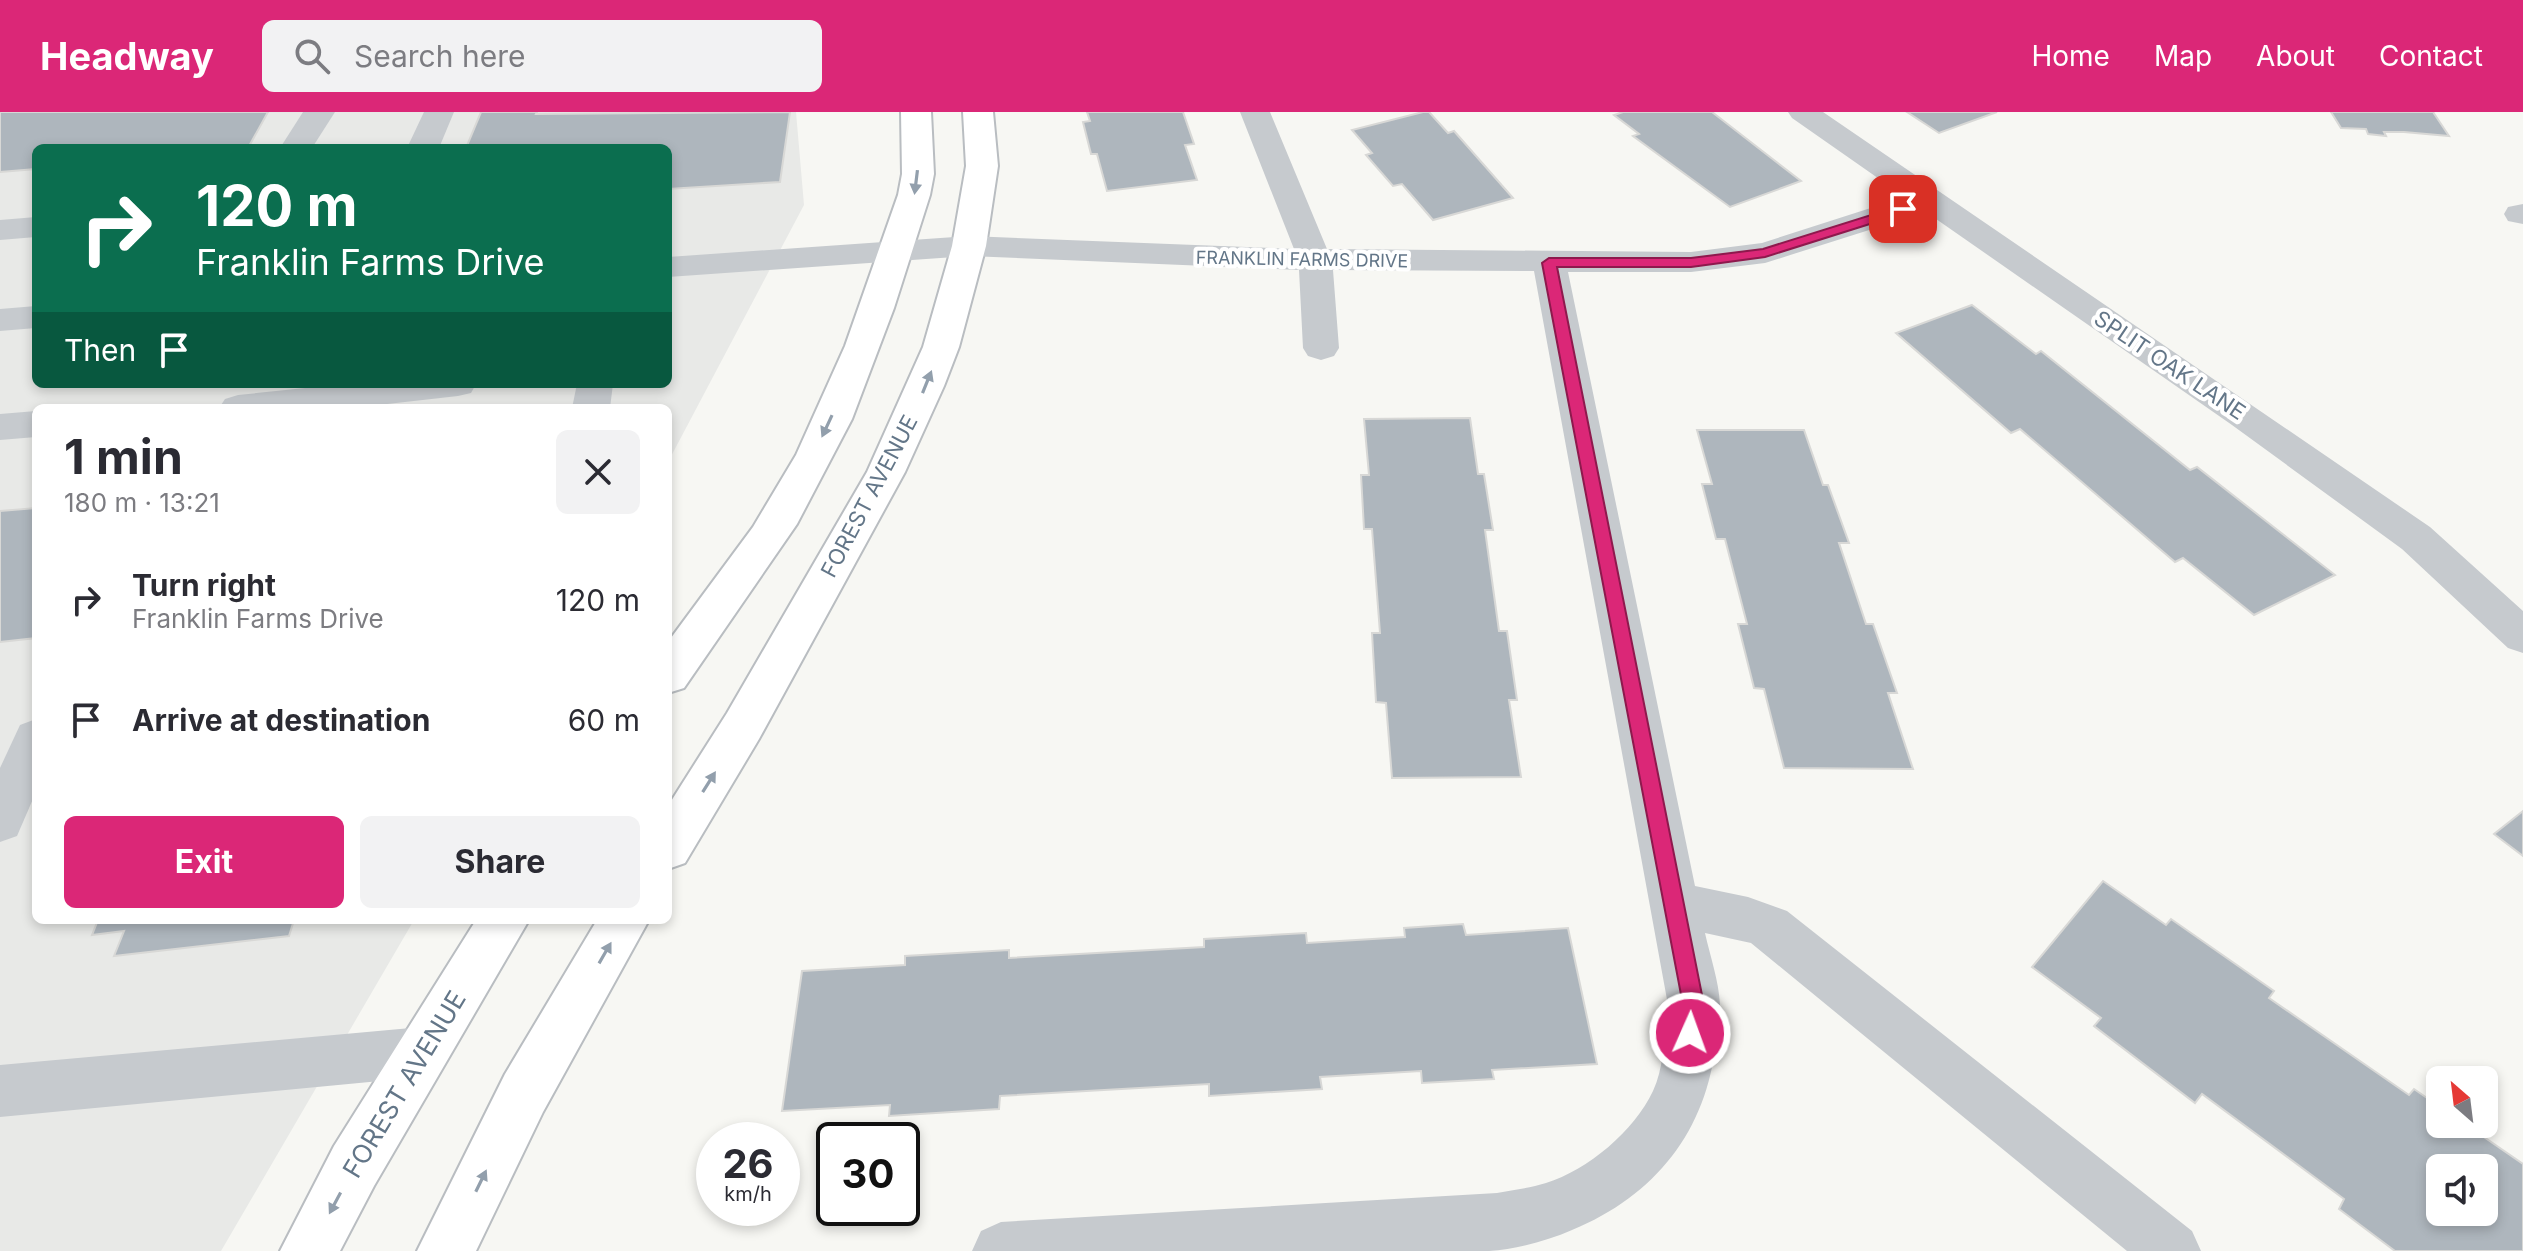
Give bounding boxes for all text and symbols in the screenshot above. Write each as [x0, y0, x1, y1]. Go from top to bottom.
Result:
search box [262, 20, 822, 92]
text: Headway [40, 33, 214, 79]
icon: search [290, 34, 334, 78]
text: Search here [354, 38, 525, 74]
text: Home [2031, 39, 2110, 73]
text: Map [2154, 39, 2212, 73]
text: About [2256, 39, 2335, 73]
text: Contact [2379, 39, 2483, 73]
one-way arrow [909, 170, 922, 195]
text: 120 m [196, 172, 358, 240]
pin [1869, 175, 1937, 243]
icon: right [64, 176, 168, 280]
icon: arrive [1881, 187, 1925, 231]
text: Franklin Farms Drive [196, 240, 545, 284]
street label: FRANKLIN FARMS DRIVE [1196, 247, 1408, 271]
street label: SPLIT OAK LANE [2090, 305, 2250, 425]
icon: arrive [152, 328, 196, 372]
text: Then [64, 332, 136, 368]
one-way arrow [921, 370, 934, 394]
street label: FOREST AVENUE [815, 410, 923, 582]
one-way arrow [820, 414, 834, 437]
text: 1 min [64, 427, 183, 486]
button: close [556, 430, 640, 514]
text: 180 m · 13:21 [64, 487, 220, 518]
text: Turn right [132, 567, 276, 603]
icon: right [64, 578, 108, 622]
text: 120 m [556, 582, 640, 618]
text: Franklin Farms Drive [132, 603, 384, 634]
icon: arrive [64, 698, 108, 742]
text: Arrive at destination [132, 702, 430, 738]
text: 60 m [568, 702, 640, 738]
one-way arrow [701, 770, 716, 793]
button: Exit [64, 816, 344, 908]
button: Share [360, 816, 640, 908]
one-way arrow [598, 942, 612, 964]
street label: FOREST AVENUE [336, 985, 472, 1183]
position arrow [1648, 991, 1732, 1075]
north arrow [2426, 1066, 2498, 1138]
map controls [2426, 1066, 2498, 1226]
speed limit sign: 30 [816, 1122, 920, 1226]
text: 26 [722, 1139, 774, 1188]
button: sound [2426, 1154, 2498, 1226]
one-way arrow [474, 1169, 488, 1193]
text: km/h [724, 1182, 772, 1206]
one-way arrow [328, 1192, 342, 1214]

